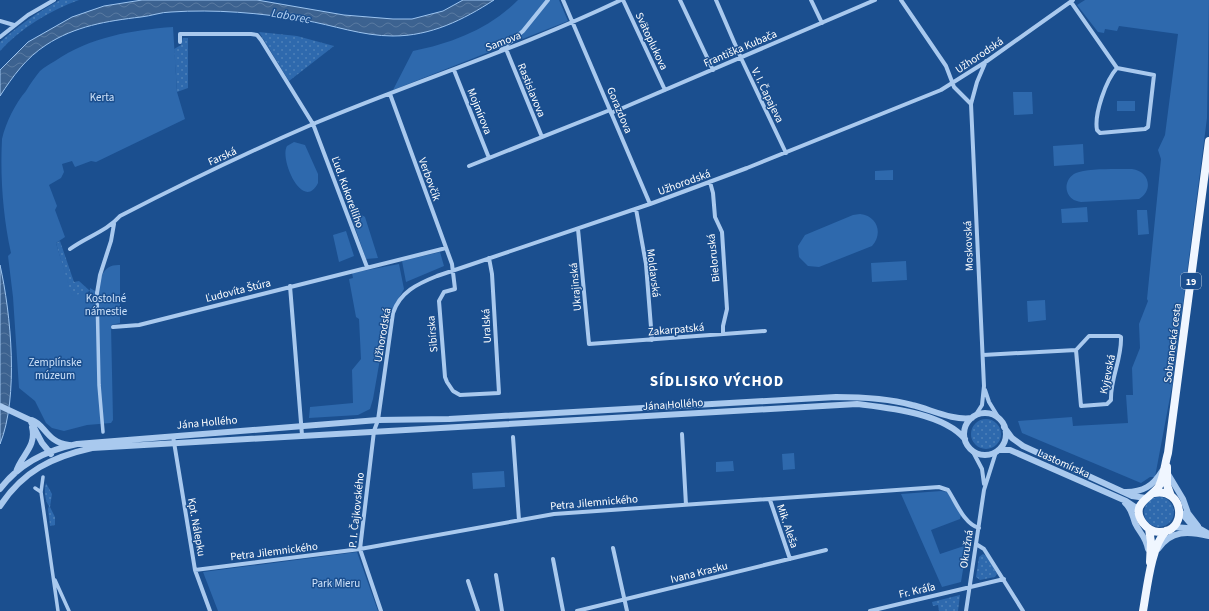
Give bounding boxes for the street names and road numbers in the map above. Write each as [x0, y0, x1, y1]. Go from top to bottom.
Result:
street label: Svätoplukova [632, 10, 671, 73]
street label: Františka Kubača [701, 26, 779, 71]
street label: Samova [483, 28, 523, 55]
street label: Užhorodská [952, 34, 1006, 77]
street label: Rastislavova [514, 61, 549, 119]
street label: V. I. Čapajeva [748, 65, 787, 125]
street label: Gorazdova [603, 85, 636, 136]
street label: Mojmírova [463, 86, 496, 137]
street label: Farská [206, 144, 239, 169]
street label: Ľud. Kukorelliho [328, 154, 367, 230]
street label: Verbovčík [415, 155, 444, 203]
street label: Užhorodská [656, 166, 713, 199]
street label: Moskovská [960, 221, 977, 271]
street label: Bieloruská [703, 233, 724, 283]
street label: Moldavská [643, 248, 664, 298]
street label: Ukrajinská [566, 262, 585, 312]
road number: 19 [1181, 273, 1201, 289]
street label: Ľudovíta Štúra [204, 275, 272, 306]
street label: Sobranecká cesta [1160, 302, 1185, 384]
street label: Užhorodská [370, 307, 395, 363]
street label: Uralská [478, 308, 495, 344]
street label: Sibírska [423, 315, 442, 353]
street label: Zakarpatská [647, 320, 705, 339]
street label: Kyjevská [1096, 353, 1119, 395]
street label: Jána Hollého [642, 395, 704, 414]
street label: Jána Hollého [176, 412, 238, 433]
street label: Lastomírska [1035, 445, 1092, 482]
street label: P. I. Čajkovského [345, 472, 368, 549]
street label: Petra Jilemnického [550, 491, 639, 514]
street label: Kpt. Nálepku [184, 497, 209, 558]
street label: Mik. Aleša [773, 502, 802, 550]
street label: Okružná [956, 529, 977, 569]
street label: Petra Jilemnického [229, 539, 319, 564]
street label: Ivana Krasku [669, 558, 729, 587]
street label: Fr. Kráľa [897, 579, 937, 602]

